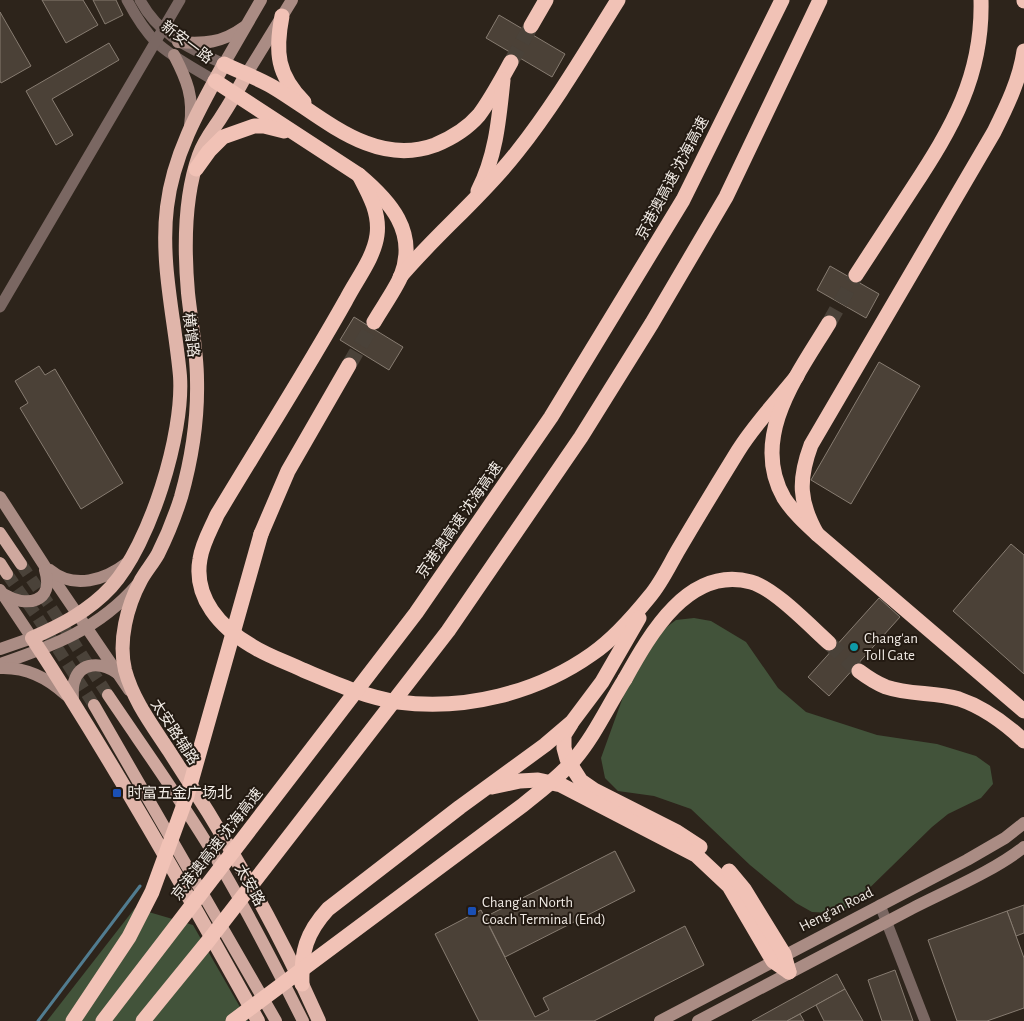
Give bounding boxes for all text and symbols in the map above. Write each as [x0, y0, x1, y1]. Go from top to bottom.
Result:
street label: 新安一路 [158, 18, 216, 66]
street label: 京港澳高速 沈海高速 [633, 114, 711, 242]
street label: 横增路 [180, 312, 203, 358]
street label: 京港澳高速 沈海高速 [413, 459, 505, 581]
place label: Chang'an Toll Gate [864, 631, 918, 663]
marker: Chang'an Toll Gate [848, 641, 860, 653]
street label: 太安路辅路 [148, 696, 202, 768]
place label: 时富五金广场北 [127, 784, 232, 801]
street label: 京港澳高速 沈海高速 [168, 785, 266, 903]
marker: 时富五金广场北 [111, 787, 123, 799]
street label: 太安路 [232, 861, 268, 909]
street label: Heng'an Road [797, 884, 876, 934]
place label: Chang'an North Coach Terminal (End) [482, 895, 606, 927]
marker: Chang'an North Coach Terminal (End) [466, 905, 478, 917]

